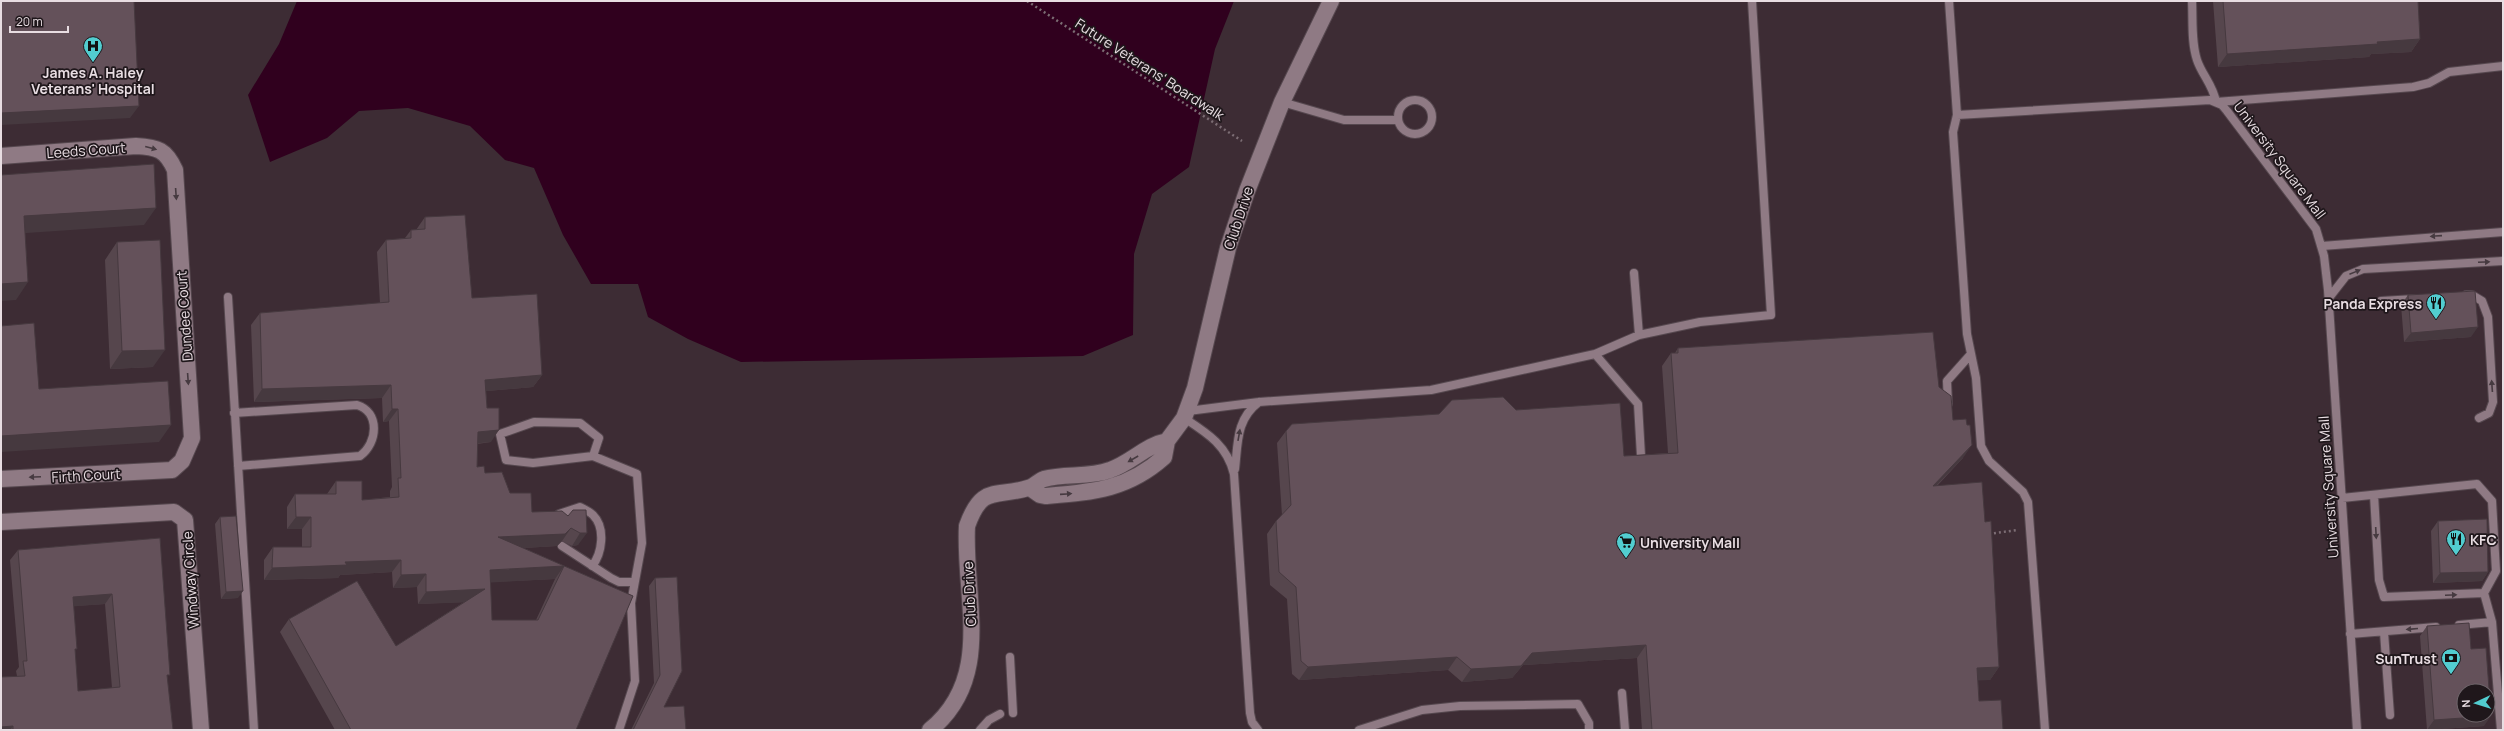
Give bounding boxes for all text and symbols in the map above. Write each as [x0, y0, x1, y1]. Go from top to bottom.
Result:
scale bar [10, 8, 68, 34]
text: 20 m [16, 13, 43, 30]
street label: Future Veterans' Boardwalk [1072, 14, 1229, 125]
hospital icon: James A. Haley Veterans' Hospital [82, 35, 104, 63]
place label: James A. Haley Veterans' Hospital [31, 63, 155, 98]
street label: University Square Mall [2230, 97, 2330, 223]
street label: Leeds Court [46, 138, 127, 162]
one-way arrow [145, 146, 158, 152]
street label: Club Drive [1219, 184, 1257, 252]
one-way arrow [173, 188, 180, 200]
one-way arrow [2430, 233, 2442, 240]
one-way arrow [2478, 258, 2490, 265]
one-way arrow [2350, 269, 2361, 275]
street label: Dundee Court [171, 270, 197, 362]
restaurant icon: Panda Express [2425, 292, 2447, 320]
place label: Panda Express [2323, 294, 2422, 313]
one-way arrow [185, 373, 192, 385]
one-way arrow [2488, 380, 2495, 392]
street label: University Square Mall [2314, 415, 2342, 559]
one-way arrow [1237, 429, 1243, 441]
one-way arrow [1127, 455, 1139, 462]
street label: Firth Court [51, 464, 122, 486]
one-way arrow [29, 474, 41, 481]
one-way arrow [1060, 491, 1072, 498]
one-way arrow [2373, 527, 2380, 539]
restaurant icon: KFC [2445, 528, 2467, 556]
place label: KFC [2470, 530, 2497, 549]
street label: Windway Circle [177, 531, 203, 629]
supermarket icon: University Mall [1615, 531, 1637, 559]
place label: University Mall [1640, 533, 1740, 552]
street label: Club Drive [958, 561, 980, 627]
one-way arrow [2445, 591, 2457, 598]
one-way arrow [2406, 626, 2418, 632]
bank icon: SunTrust [2440, 647, 2462, 675]
place label: SunTrust [2375, 649, 2437, 668]
north arrow [2456, 683, 2496, 723]
text: N [2458, 699, 2473, 708]

